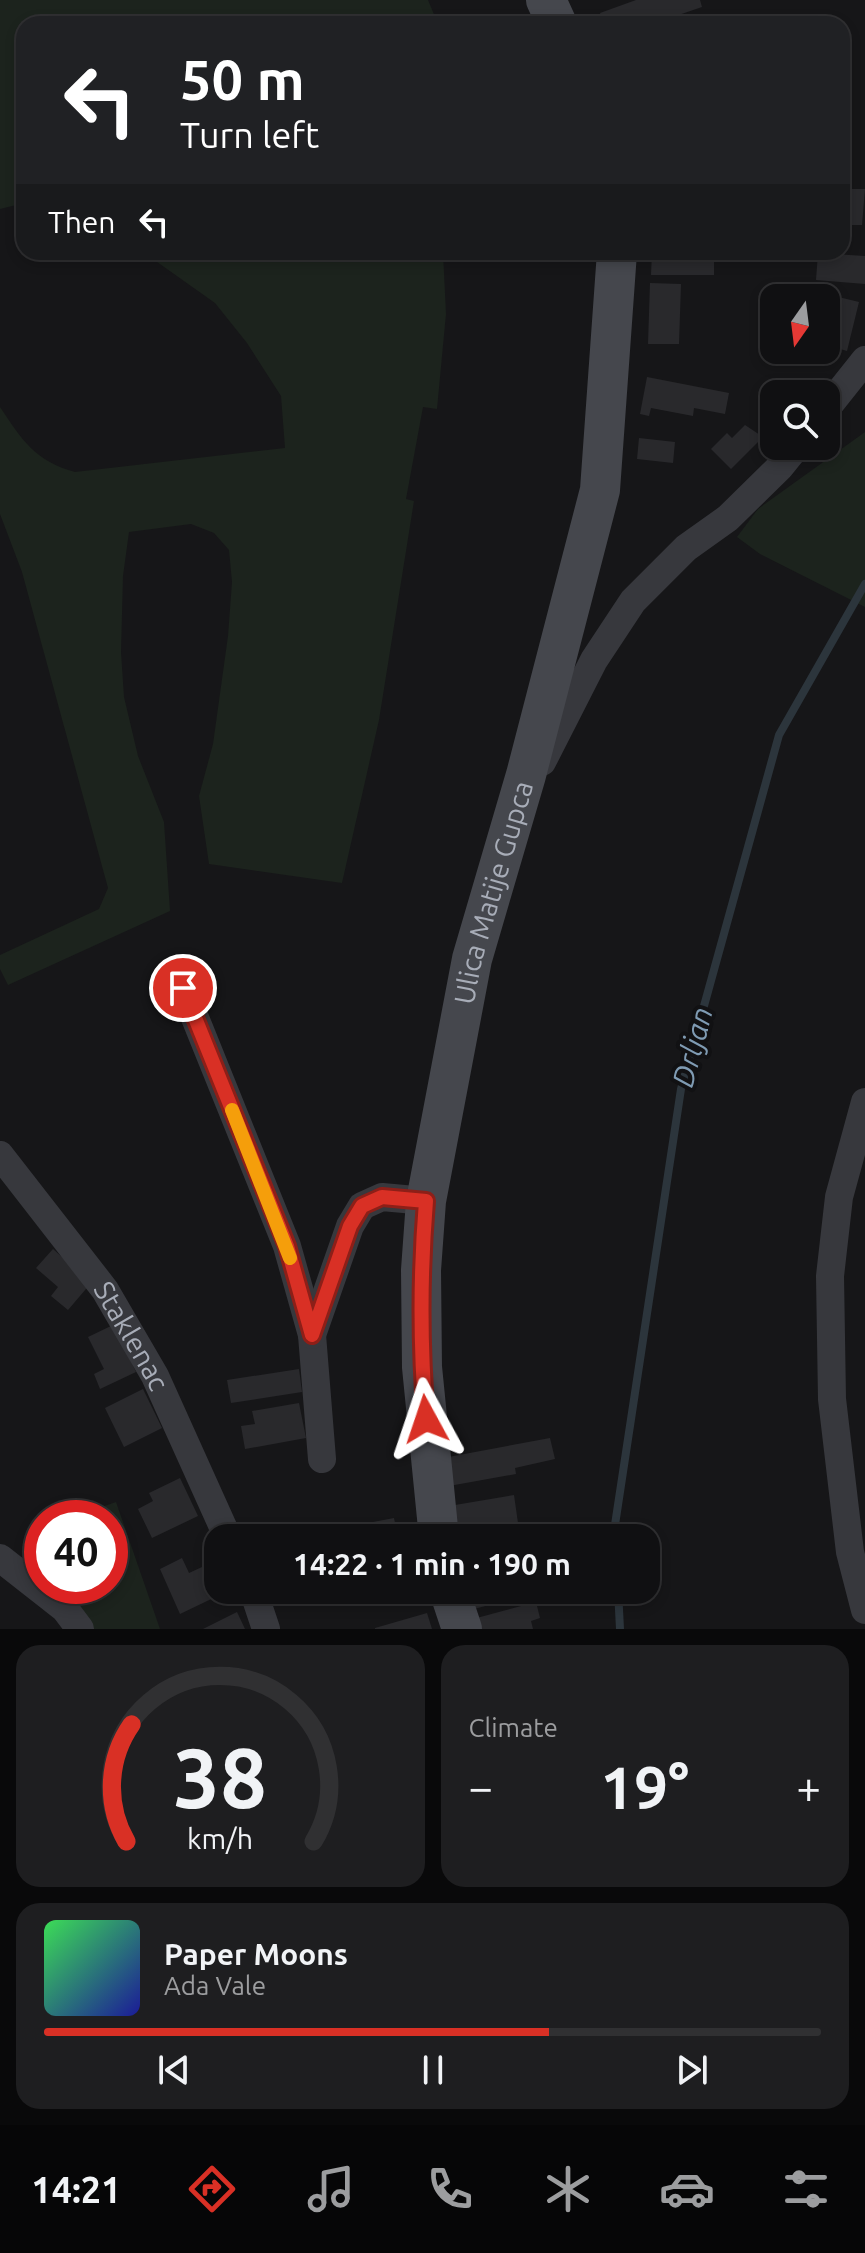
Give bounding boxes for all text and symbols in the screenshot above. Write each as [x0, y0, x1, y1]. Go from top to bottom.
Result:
icon: left [48, 48, 152, 152]
text: 50 m [180, 48, 305, 111]
text: Turn left [180, 114, 319, 155]
icon: left [132, 200, 176, 244]
text: Then [48, 205, 116, 239]
north arrow [760, 284, 840, 364]
map controls [760, 284, 840, 460]
button: search [760, 380, 840, 460]
street label: Ulica Matije Gupca [448, 777, 538, 1007]
pin [149, 954, 217, 1022]
icon: arrive [161, 966, 205, 1010]
water label: Drljan [665, 1003, 719, 1090]
street label: Staklenac [88, 1276, 175, 1395]
position arrow [384, 1377, 468, 1461]
speed limit sign: 40 [24, 1500, 128, 1604]
text: 14:22 · 1 min · 190 m [293, 1547, 571, 1581]
text: Climate [469, 1713, 558, 1742]
text: 38 [173, 1730, 267, 1824]
text: 19° [600, 1753, 689, 1820]
text: − [469, 1762, 493, 1811]
text: + [796, 1762, 821, 1811]
text: km/h [187, 1822, 253, 1854]
text: Paper Moons [164, 1937, 348, 1971]
text: Ada Vale [164, 1971, 266, 2000]
icon: previous [152, 2048, 196, 2092]
icon: pause [411, 2048, 455, 2092]
icon: next [670, 2048, 714, 2092]
icon: directions [184, 2161, 240, 2217]
icon: music [303, 2161, 359, 2217]
icon: phone [422, 2161, 478, 2217]
icon: climate [540, 2161, 596, 2217]
icon: car [659, 2161, 715, 2217]
icon: filters [778, 2161, 834, 2217]
text: 14:21 [31, 2169, 121, 2210]

